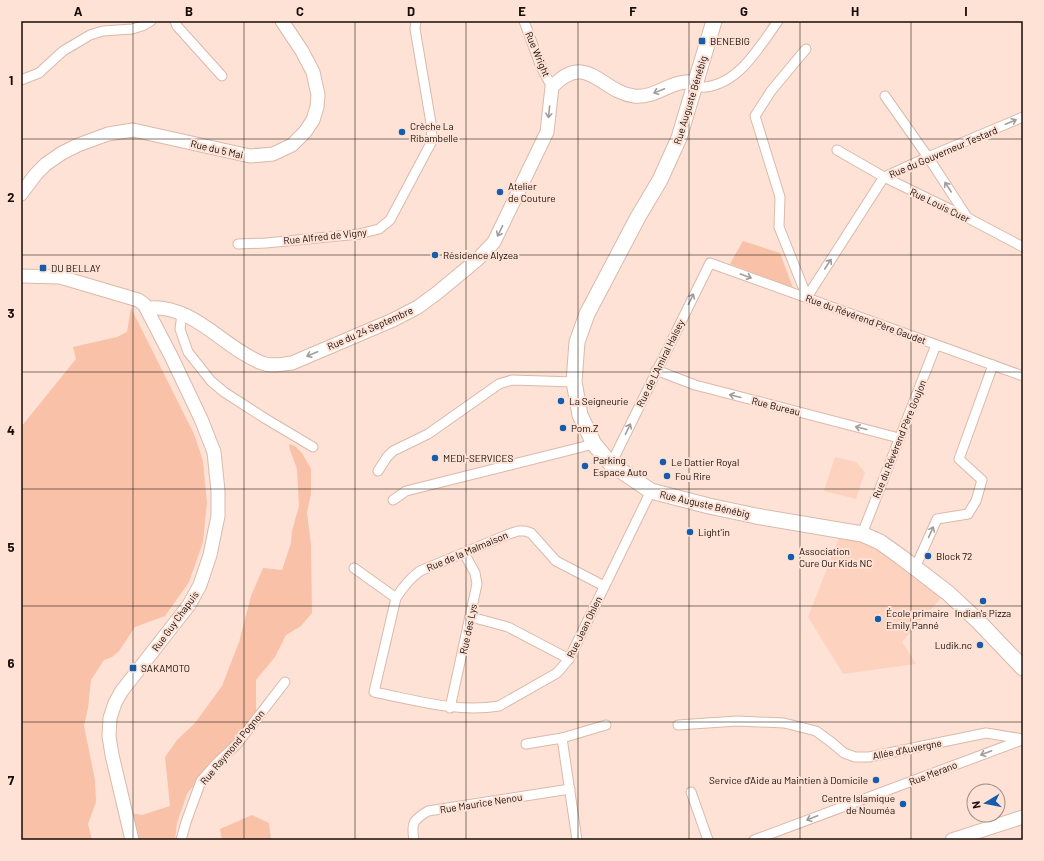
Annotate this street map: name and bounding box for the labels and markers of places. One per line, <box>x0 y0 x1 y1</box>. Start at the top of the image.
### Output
place label: BENEBIG <box>710 35 750 47</box>
marker: BENEBIG <box>697 36 707 46</box>
place label: Crèche La Ribambelle <box>410 120 458 144</box>
marker: Crèche La Ribambelle <box>397 127 407 137</box>
place label: Atelier de Couture <box>508 180 556 204</box>
marker: Atelier de Couture <box>495 187 505 197</box>
place label: Résidence Alyzea <box>443 249 518 261</box>
marker: Résidence Alyzea <box>430 250 440 260</box>
place label: DU BELLAY <box>51 262 101 274</box>
marker: DU BELLAY <box>38 263 48 273</box>
place label: La Seigneurie <box>569 395 628 407</box>
marker: La Seigneurie <box>556 396 566 406</box>
place label: Pom.Z <box>571 422 599 434</box>
marker: Pom.Z <box>558 423 568 433</box>
place label: MEDI-SERVICES <box>443 452 513 464</box>
marker: MEDI-SERVICES <box>430 453 440 463</box>
place label: Parking Espace Auto <box>593 454 647 478</box>
place label: Le Dattier Royal <box>671 456 739 468</box>
marker: Le Dattier Royal <box>658 457 668 467</box>
marker: Parking Espace Auto <box>580 461 590 471</box>
place label: Fou Rire <box>675 470 711 482</box>
marker: Fou Rire <box>662 471 672 481</box>
place label: Light'in <box>698 526 730 538</box>
marker: Light'in <box>685 527 695 537</box>
place label: Association Cure Our Kids NC <box>799 545 872 569</box>
place label: Block 72 <box>936 550 972 562</box>
marker: Block 72 <box>923 551 933 561</box>
marker: Association Cure Our Kids NC <box>786 552 796 562</box>
marker: Indian's Pizza <box>978 596 988 606</box>
place label: École primaire Emily Panné <box>886 607 949 631</box>
place label: Indian's Pizza <box>955 607 1011 619</box>
marker: École primaire Emily Panné <box>873 614 883 624</box>
place label: Ludik.nc <box>935 639 972 651</box>
marker: Ludik.nc <box>975 640 985 650</box>
place label: SAKAMOTO <box>141 662 190 674</box>
marker: SAKAMOTO <box>128 663 138 673</box>
place label: Service d'Aide au Maintien à Domicile <box>709 774 868 786</box>
marker: Service d'Aide au Maintien à Domicile <box>871 775 881 785</box>
place label: Centre Islamique de Nouméa <box>822 792 895 816</box>
marker: Centre Islamique de Nouméa <box>898 799 908 809</box>

